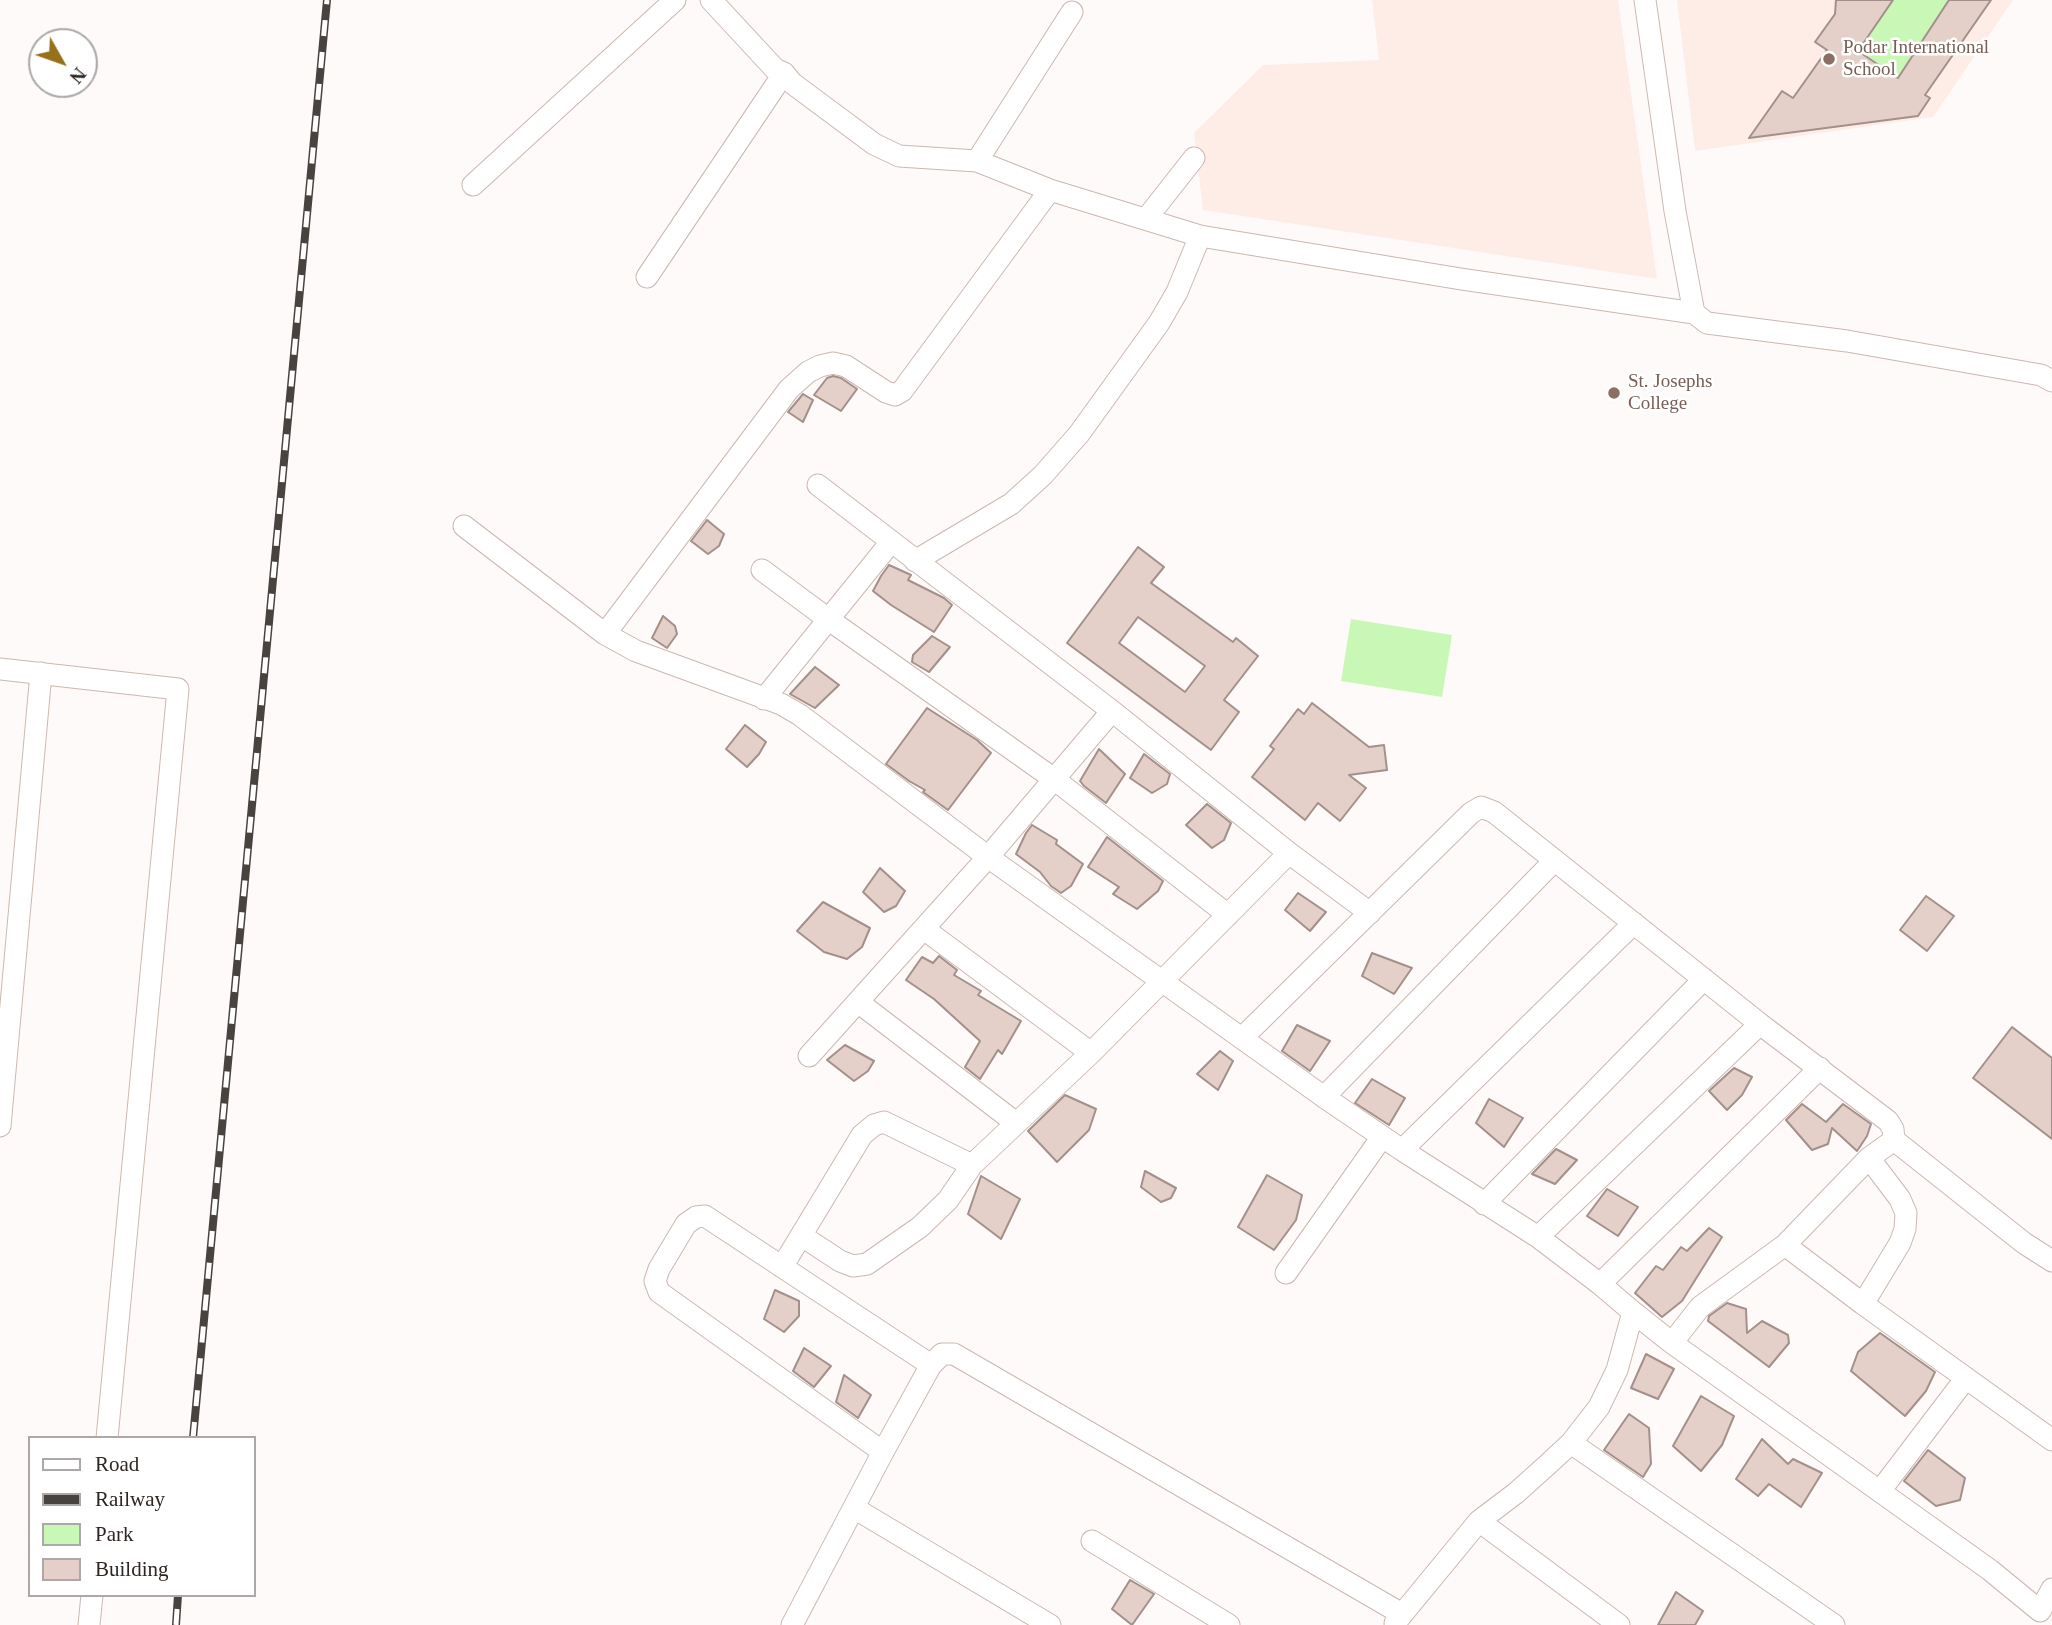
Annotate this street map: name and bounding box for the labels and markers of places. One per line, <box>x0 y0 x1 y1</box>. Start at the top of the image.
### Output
place label: Podar International School <box>1843 37 1989 81</box>
marker: Podar International School <box>1821 51 1837 67</box>
place label: St. Josephs College <box>1628 371 1712 415</box>
marker: St. Josephs College <box>1606 385 1622 401</box>

